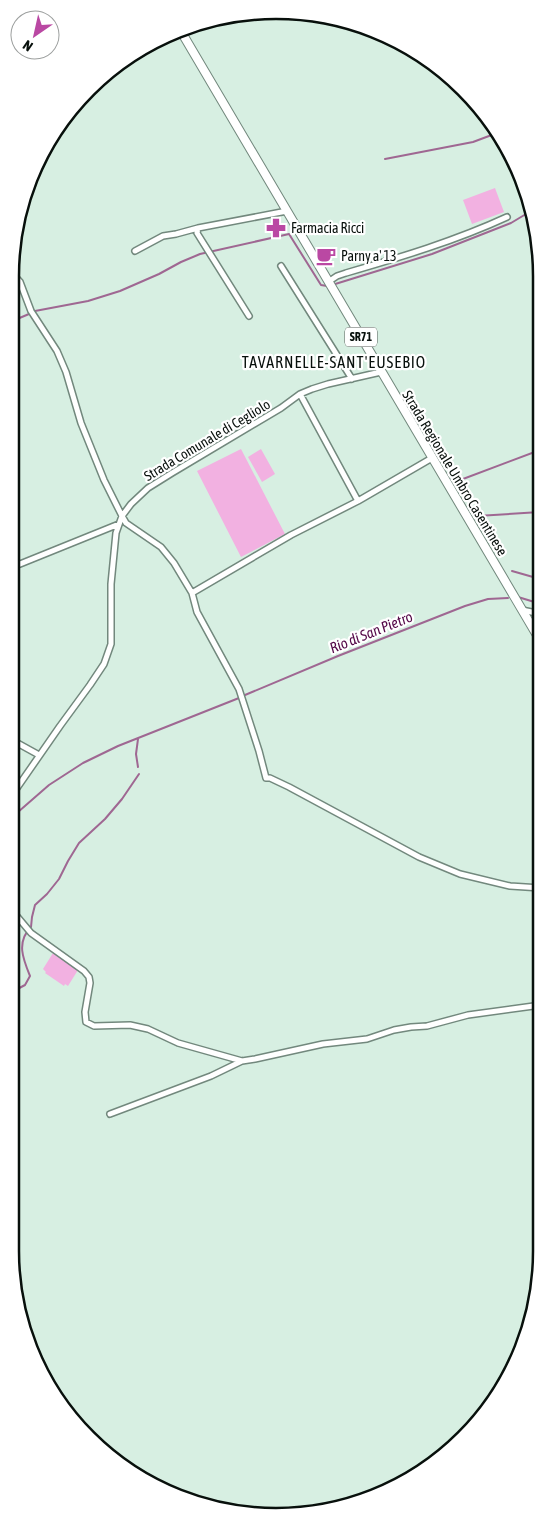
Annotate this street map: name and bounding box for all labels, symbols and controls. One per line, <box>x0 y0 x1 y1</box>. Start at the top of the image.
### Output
north arrow <box>10 10 60 60</box>
text: N <box>20 37 36 55</box>
pharmacy icon: Farmacia Ricci <box>265 217 287 239</box>
place label: Farmacia Ricci <box>291 220 364 236</box>
cafe icon: Parny a' 13 <box>315 245 337 267</box>
place label: Parny a' 13 <box>341 248 397 264</box>
road number: SR71 <box>345 328 377 347</box>
district label: TAVARNELLE-SANT'EUSEBIO <box>242 353 426 371</box>
street label: Strada Regionale Umbro Casentinese <box>399 388 511 558</box>
street label: Strada Comunale di Cegliolo <box>141 396 273 484</box>
water label: Rio di San Pietro <box>327 608 415 656</box>

